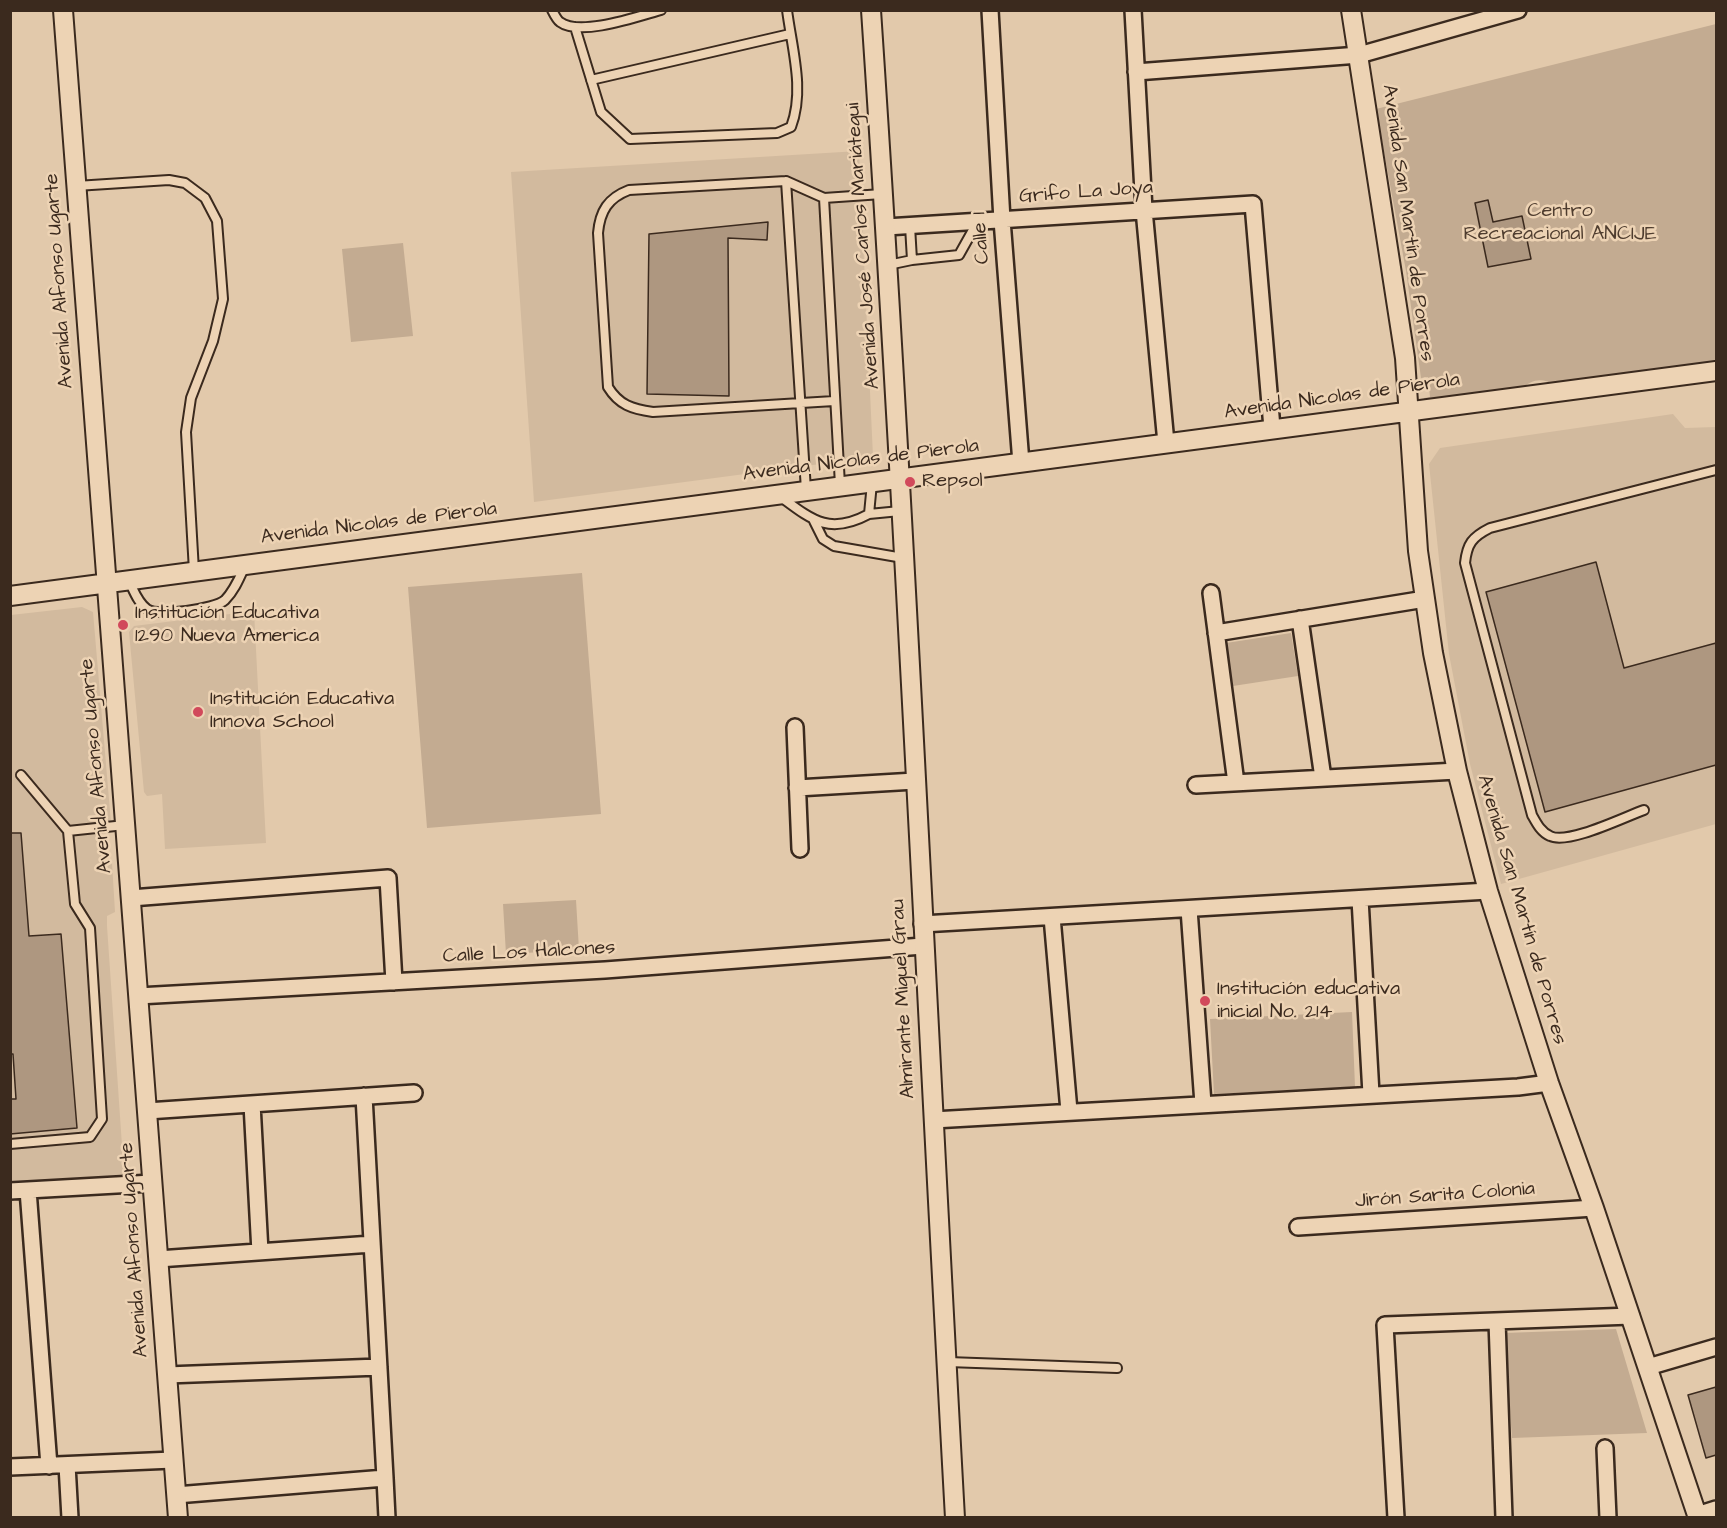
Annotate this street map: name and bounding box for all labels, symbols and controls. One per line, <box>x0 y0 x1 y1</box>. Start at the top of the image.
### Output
street label: Avenida San Martín de Porres <box>1376 83 1438 363</box>
street label: Avenida José Carlos Mariátegui <box>842 102 886 390</box>
street label: Avenida Alfonso Ugarte <box>41 173 79 389</box>
street label: Grifo La Joya <box>1018 176 1154 210</box>
park label: Centro Recreacional ANCIJE <box>1464 200 1656 247</box>
street label: Calle 1 <box>968 211 996 265</box>
street label: Avenida Nicolas de Pierola <box>1223 369 1461 425</box>
street label: Avenida Nicolas de Pierola <box>742 435 980 487</box>
place label: Repsol <box>922 470 983 494</box>
marker: Repsol <box>903 475 917 489</box>
street label: Avenida Nicolas de Pierola <box>260 498 498 550</box>
place label: Institución Educativa 1290 Nueva America <box>135 602 319 649</box>
marker: Institución Educativa 1290 Nueva America <box>116 618 130 632</box>
street label: Avenida Alfonso Ugarte <box>76 658 118 874</box>
place label: Institución Educativa Innova School <box>210 688 394 735</box>
marker: Institución Educativa Innova School <box>191 705 205 719</box>
street label: Avenida San Martín de Porres <box>1471 772 1571 1048</box>
street label: Almirante Miguel Grau <box>887 899 921 1099</box>
street label: Calle Los Halcones <box>442 936 616 970</box>
place label: Institución educativa inicial No. 214 <box>1217 978 1400 1025</box>
marker: Institución educativa inicial No. 214 <box>1198 994 1212 1008</box>
street label: Avenida Alfonso Ugarte <box>116 1142 154 1358</box>
street label: Jirón Sarita Colonia <box>1354 1178 1536 1214</box>

